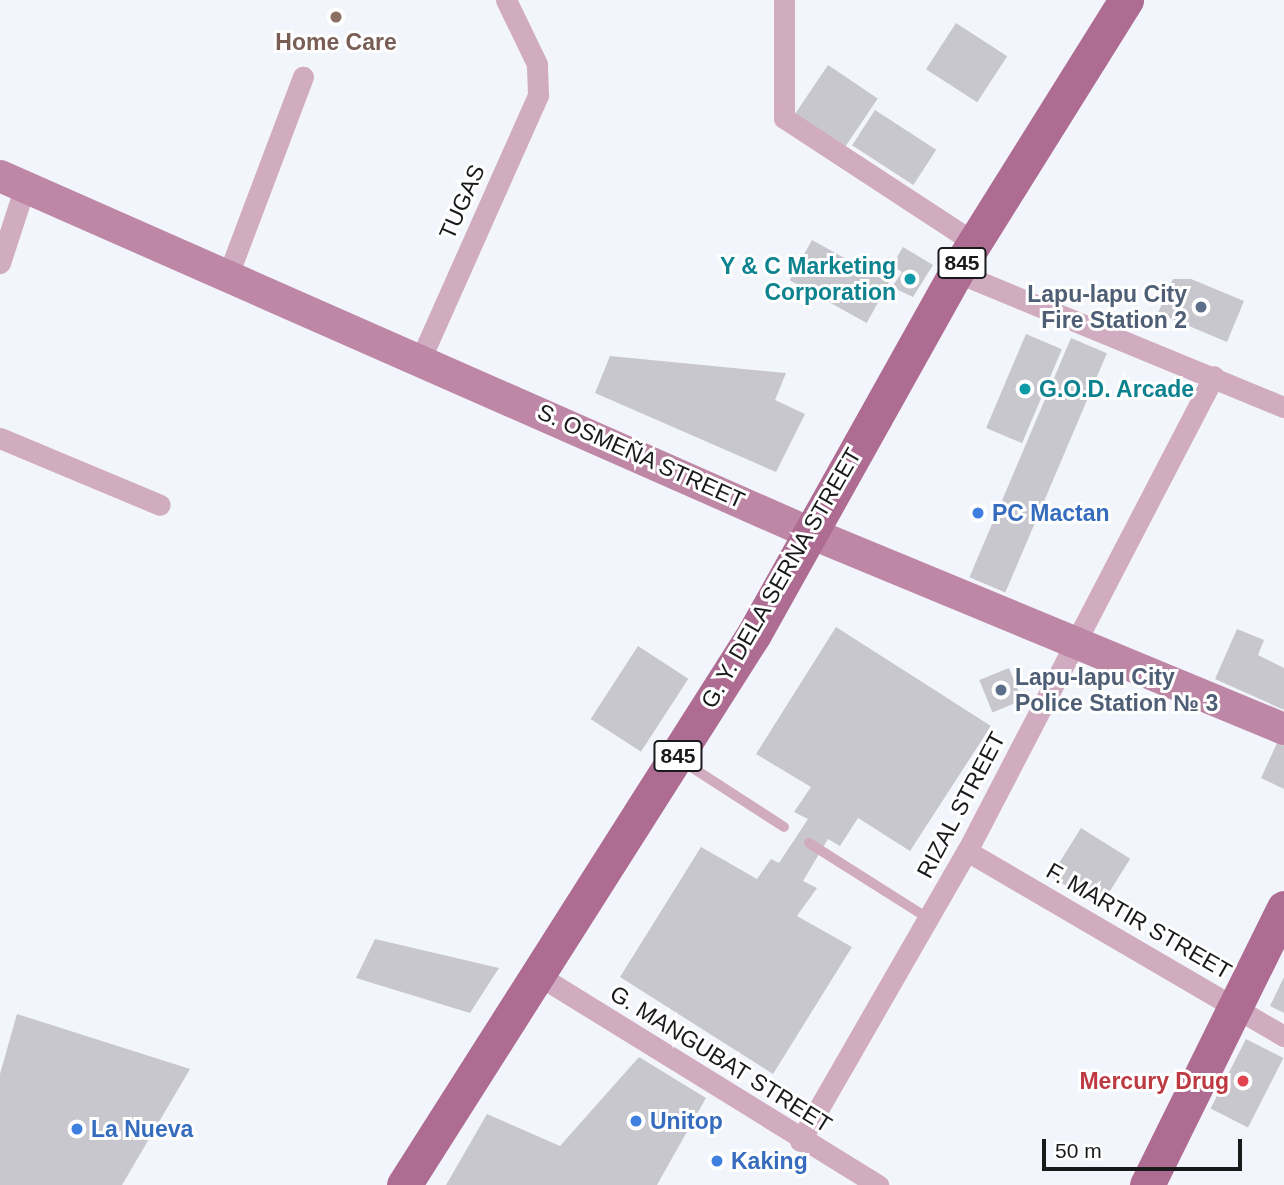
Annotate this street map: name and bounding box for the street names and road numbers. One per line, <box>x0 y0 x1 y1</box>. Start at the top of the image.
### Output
street label: TUGAS <box>433 160 491 244</box>
road number: 845 <box>936 246 988 280</box>
street label: S. OSMEÑA STREET <box>533 398 749 514</box>
street label: G. Y. DELA SERNA STREET <box>694 442 868 714</box>
street label: RIZAL STREET <box>911 727 1011 883</box>
road number: 845 <box>652 738 704 774</box>
street label: F. MARTIR STREET <box>1042 857 1236 985</box>
street label: G. MANGUBAT STREET <box>605 979 837 1139</box>

